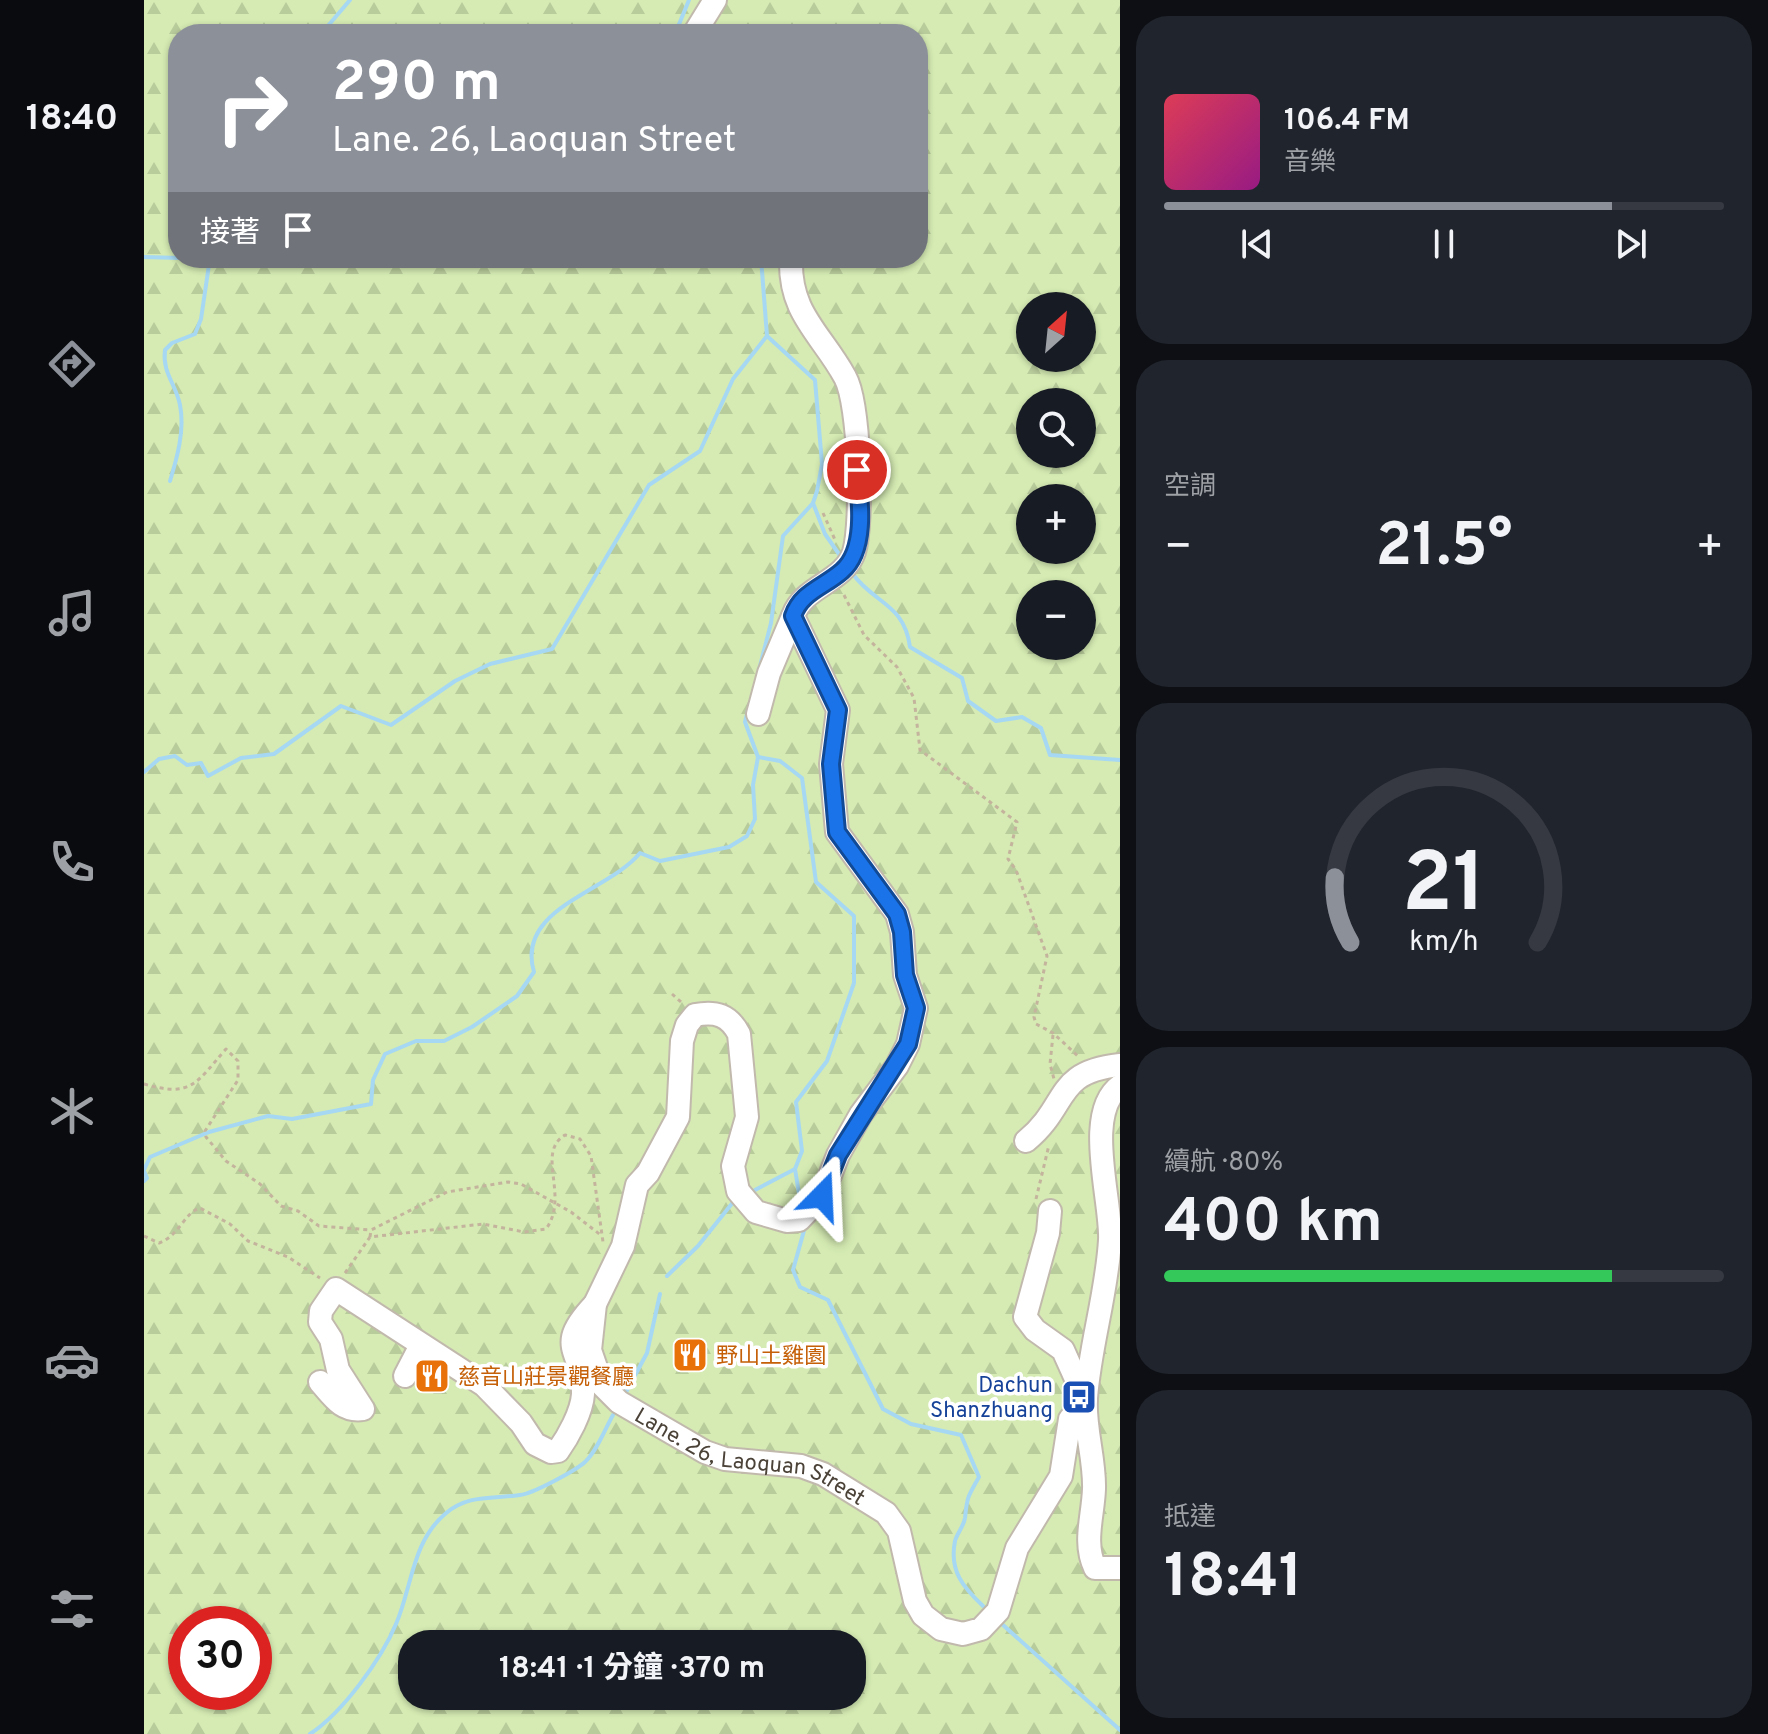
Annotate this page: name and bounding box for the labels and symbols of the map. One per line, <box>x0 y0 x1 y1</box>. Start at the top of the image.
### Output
north arrow <box>1016 292 1096 372</box>
pin <box>823 436 891 504</box>
position arrow <box>780 1154 864 1238</box>
restaurant icon: 野山土雞園 <box>671 1336 709 1374</box>
place label: 野山土雞園 <box>716 1344 826 1371</box>
restaurant icon: 慈音山莊景觀餐廳 <box>413 1357 451 1395</box>
place label: 慈音山莊景觀餐廳 <box>458 1365 634 1392</box>
place label: Dachun Shanzhuang <box>930 1373 1053 1425</box>
bus stop icon: Dachun Shanzhuang <box>1060 1378 1098 1416</box>
street label: Lane. 26, Laoquan Street <box>629 1403 869 1513</box>
speed limit sign: 30 <box>168 1606 272 1710</box>

